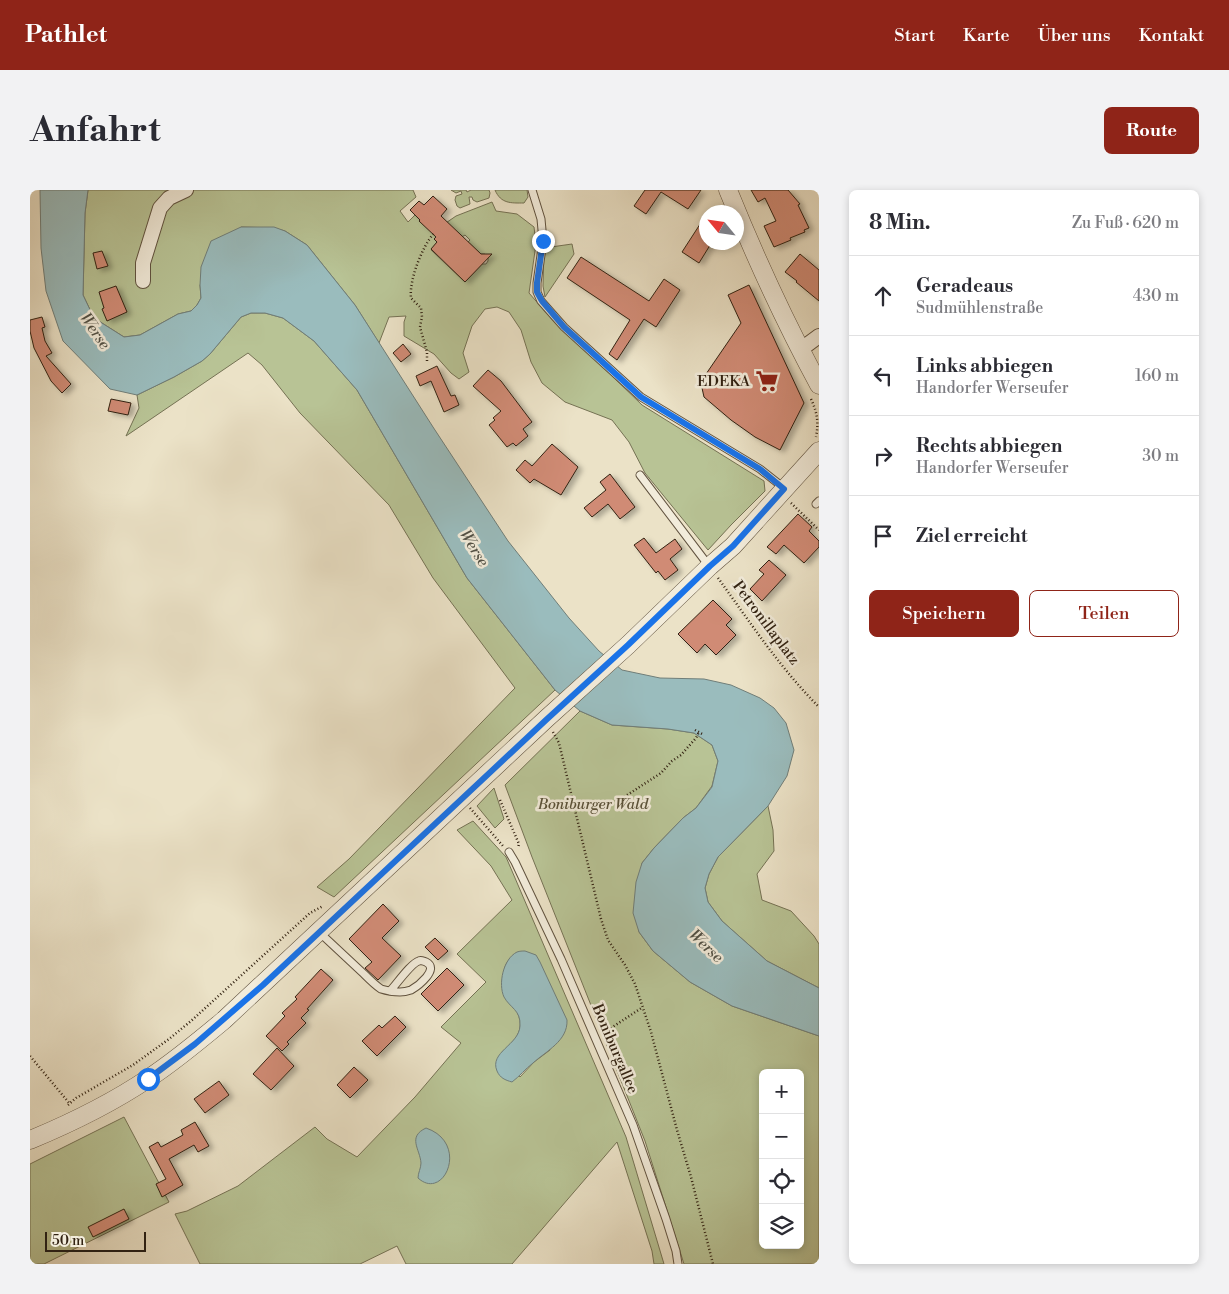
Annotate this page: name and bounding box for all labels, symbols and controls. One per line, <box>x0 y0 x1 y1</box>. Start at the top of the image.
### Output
text: Pathlet <box>25 20 107 50</box>
text: Start <box>894 24 935 47</box>
text: Karte <box>963 24 1010 47</box>
text: Über uns <box>1038 24 1111 47</box>
text: Kontakt <box>1139 24 1204 47</box>
button: Route <box>1104 107 1199 154</box>
text: Anfahrt <box>30 109 161 152</box>
north arrow <box>699 205 744 250</box>
text: 8 Min. <box>869 210 931 236</box>
text: Zu Fuß · 620 m <box>1072 213 1179 233</box>
route end <box>532 230 555 253</box>
text: Geradeaus <box>916 274 1013 298</box>
icon: ahead <box>869 282 897 310</box>
text: 430 m <box>1133 286 1179 306</box>
text: Sudmühlenstraße <box>916 298 1043 318</box>
water label: Werse <box>75 309 115 354</box>
text: Links abbiegen <box>916 354 1053 378</box>
icon: left <box>869 362 897 390</box>
text: 160 m <box>1135 366 1179 386</box>
supermarket icon: EDEKA <box>754 368 780 394</box>
place label: EDEKA <box>697 372 751 391</box>
text: Handorfer Werseufer <box>916 378 1069 398</box>
text: Rechts abbiegen <box>916 434 1062 458</box>
icon: right <box>869 442 897 470</box>
text: 30 m <box>1142 446 1179 466</box>
text: Handorfer Werseufer <box>916 458 1069 478</box>
icon: arrive <box>869 522 897 550</box>
text: Ziel erreicht <box>916 524 1027 548</box>
water label: Werse <box>455 526 493 571</box>
street label: Petronillaplatz <box>728 577 804 669</box>
button: Speichern <box>869 590 1019 637</box>
button: Teilen <box>1029 590 1179 637</box>
park label: Boniburger Wald <box>537 795 649 814</box>
water label: Werse <box>685 925 728 967</box>
street label: Boniburgallee <box>587 1000 642 1097</box>
route start <box>137 1068 160 1091</box>
map controls <box>759 1069 804 1249</box>
button: + <box>759 1069 804 1114</box>
button: − <box>759 1114 804 1159</box>
button: locate <box>759 1159 804 1204</box>
button: layers <box>759 1204 804 1249</box>
scale bar <box>45 1229 146 1252</box>
text: 50 m <box>52 1232 84 1250</box>

